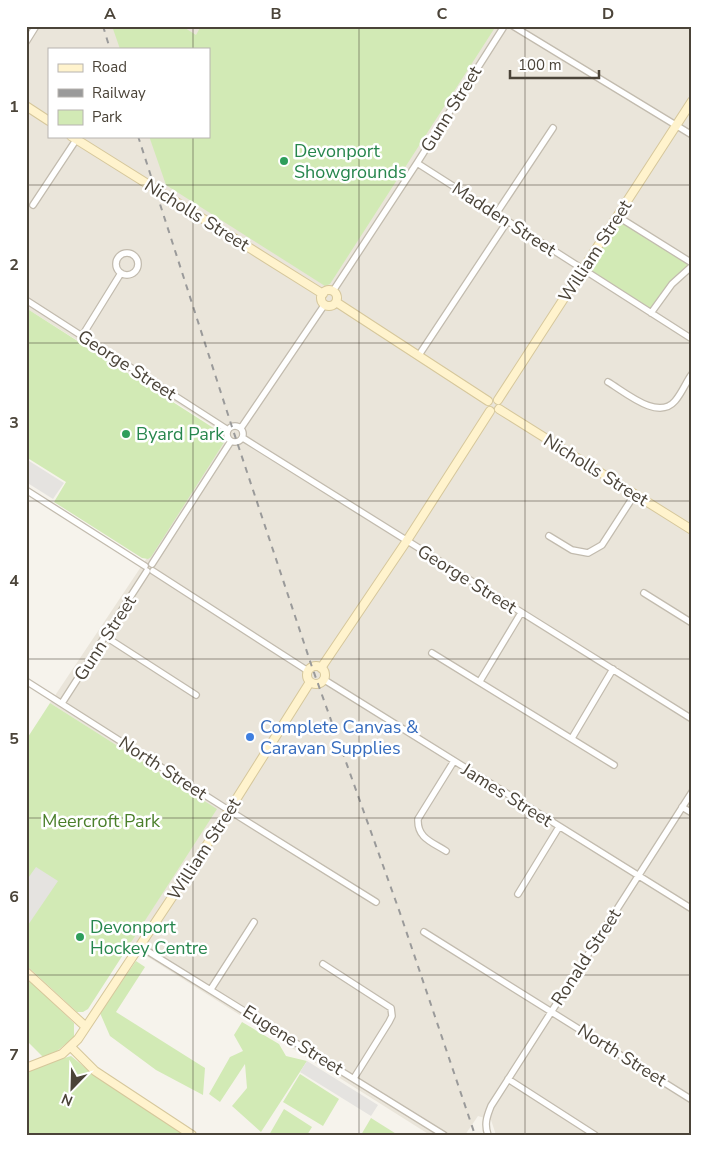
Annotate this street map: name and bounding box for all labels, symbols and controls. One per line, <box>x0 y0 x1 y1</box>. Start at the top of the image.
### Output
text: A <box>104 3 116 25</box>
text: B <box>270 3 282 25</box>
text: C <box>437 3 448 25</box>
text: D <box>602 3 614 25</box>
legend <box>48 48 210 138</box>
scale bar <box>510 48 599 80</box>
text: 100 m <box>518 55 562 75</box>
text: Road <box>92 57 127 77</box>
street label: Gunn Street <box>415 61 487 157</box>
text: Railway <box>92 83 146 103</box>
text: 1 <box>9 96 19 118</box>
text: Park <box>92 107 122 127</box>
place label: Devonport Showgrounds <box>294 139 407 184</box>
marker: Devonport Showgrounds <box>278 155 290 167</box>
street label: Nicholls Street <box>140 173 254 257</box>
street label: Madden Street <box>447 176 561 262</box>
street label: William Street <box>553 195 637 307</box>
text: 2 <box>9 254 19 276</box>
street label: George Street <box>73 324 181 406</box>
text: 3 <box>9 412 19 434</box>
place label: Byard Park <box>136 422 225 446</box>
marker: Byard Park <box>120 428 132 440</box>
street label: Nicholls Street <box>539 428 653 512</box>
street label: George Street <box>413 539 522 619</box>
text: 4 <box>9 570 19 592</box>
street label: Gunn Street <box>68 590 142 685</box>
place label: Complete Canvas & Caravan Supplies <box>260 715 419 760</box>
text: 5 <box>9 728 19 750</box>
street label: North Street <box>114 731 212 806</box>
marker: Complete Canvas & Caravan Supplies <box>244 731 256 743</box>
street label: James Street <box>456 757 558 833</box>
street label: William Street <box>162 793 246 905</box>
park label: Meercroft Park <box>42 809 161 833</box>
text: 6 <box>9 886 19 908</box>
street label: Ronald Street <box>546 903 627 1010</box>
place label: Devonport Hockey Centre <box>90 915 208 960</box>
marker: Devonport Hockey Centre <box>74 931 86 943</box>
street label: Eugene Street <box>238 1000 348 1081</box>
street label: North Street <box>573 1018 672 1092</box>
text: 7 <box>9 1044 19 1066</box>
north arrow <box>48 1064 98 1114</box>
text: N <box>59 1089 76 1110</box>

